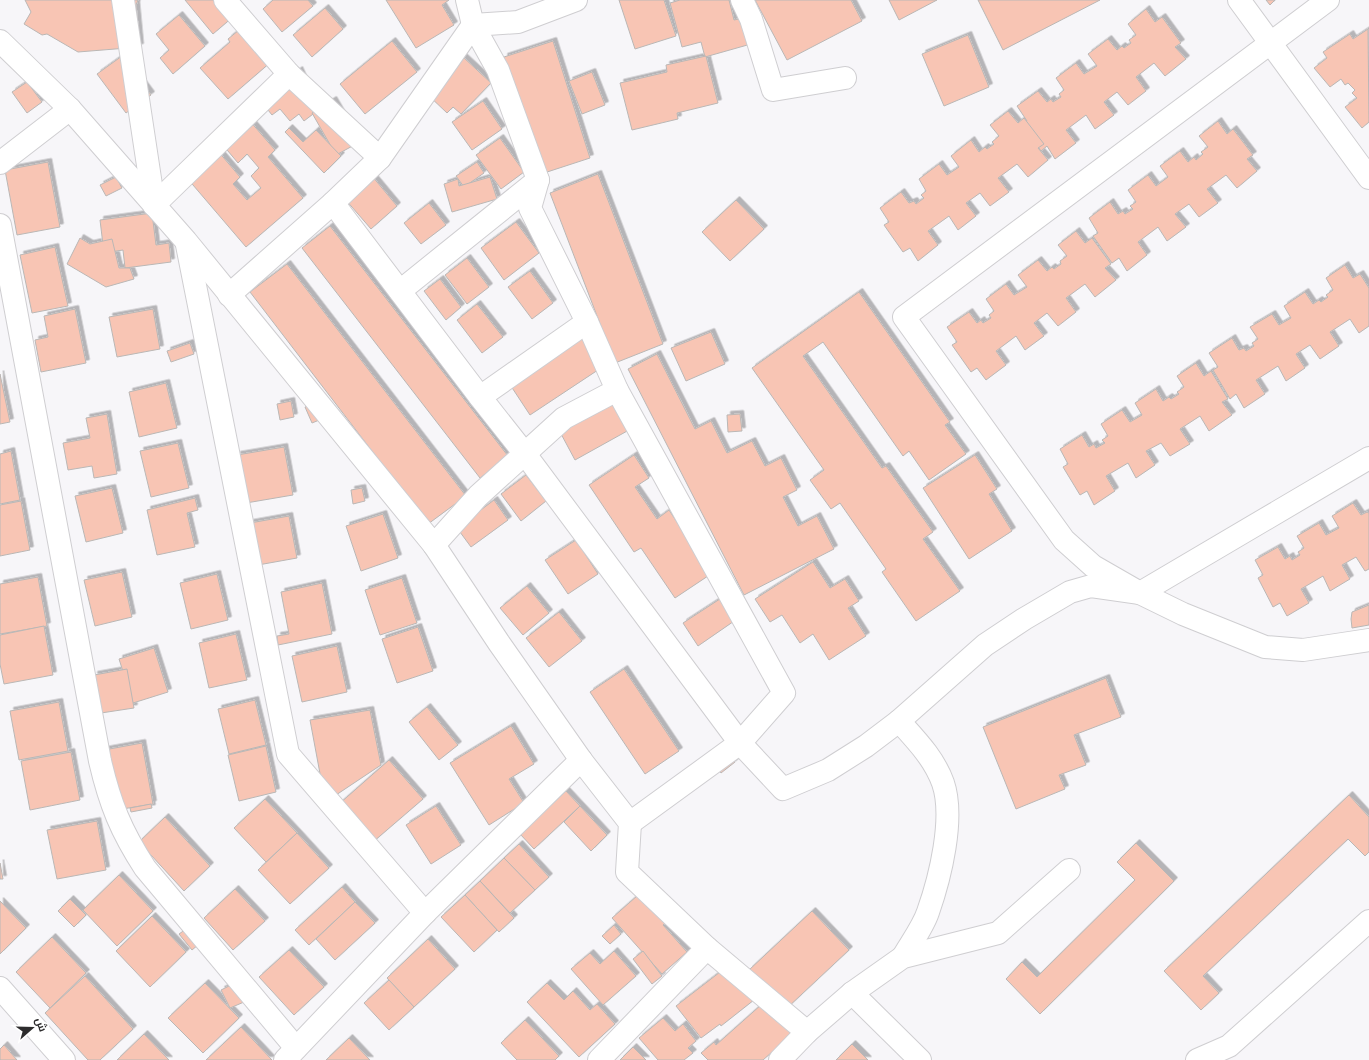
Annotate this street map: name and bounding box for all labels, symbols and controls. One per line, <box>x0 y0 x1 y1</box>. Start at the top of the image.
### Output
north arrow <box>12 1008 52 1048</box>
text: ش <box>31 1016 50 1034</box>

